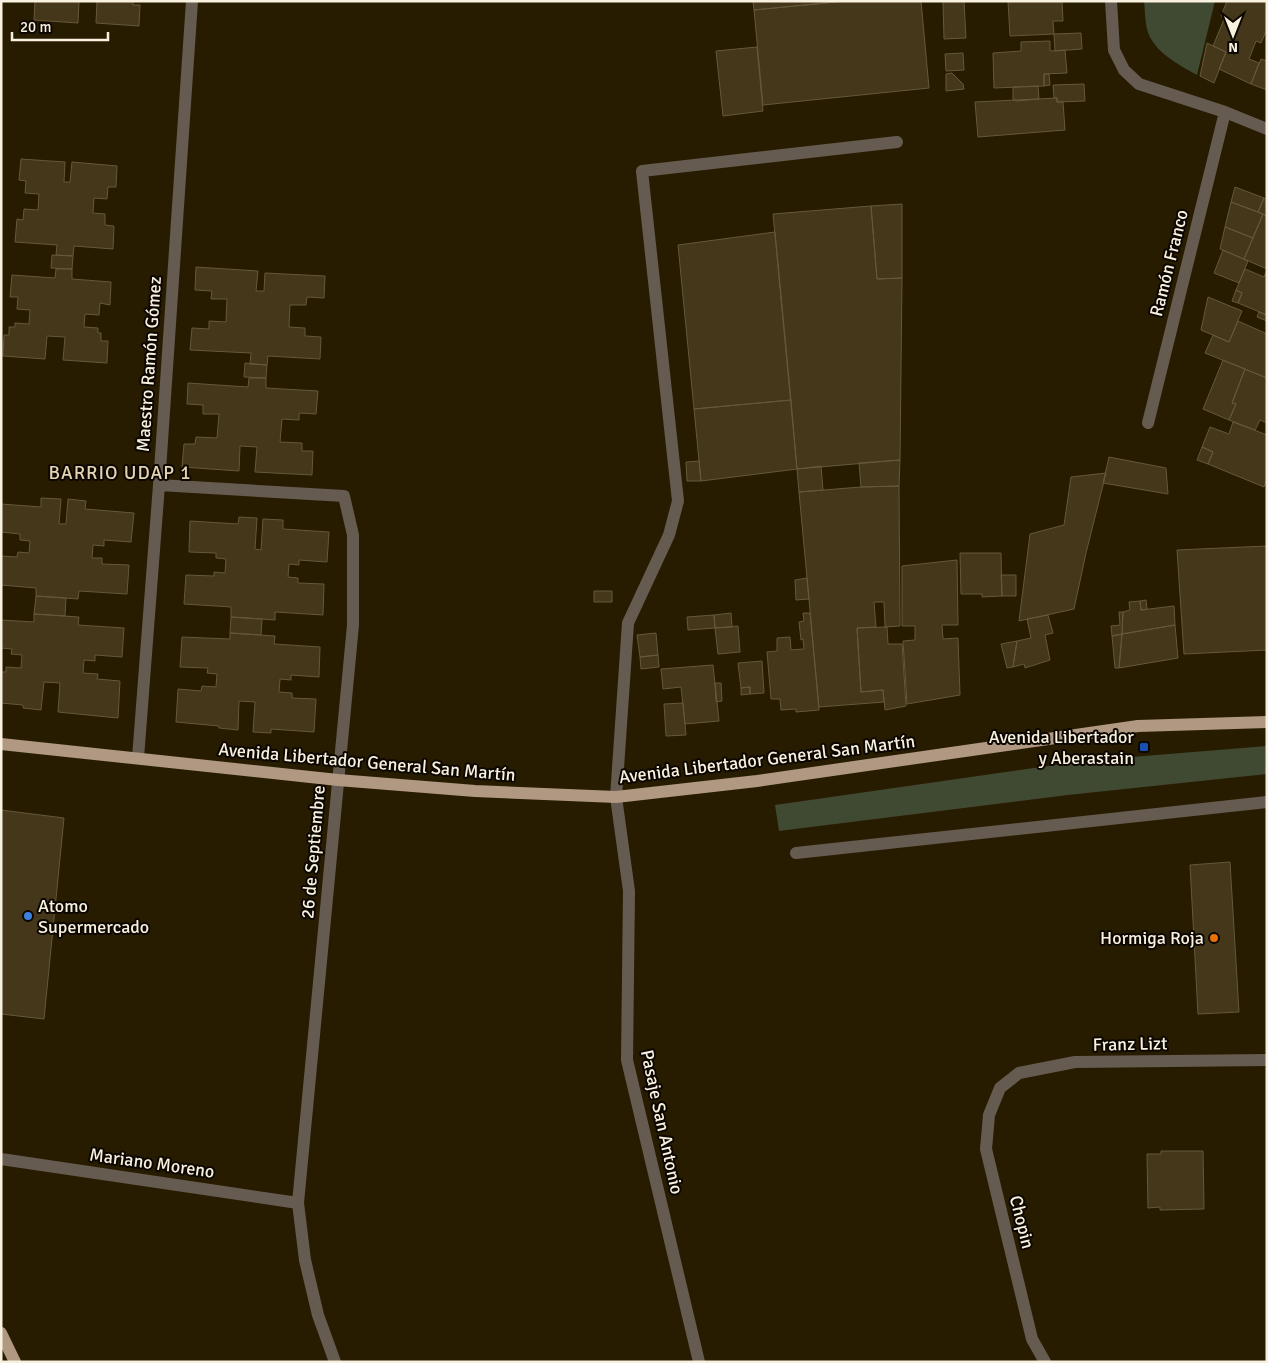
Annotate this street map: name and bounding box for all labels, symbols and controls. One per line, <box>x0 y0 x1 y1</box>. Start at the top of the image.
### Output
scale bar <box>12 10 109 42</box>
north arrow <box>1208 10 1258 60</box>
text: 20 m <box>20 18 51 36</box>
text: N <box>1228 39 1238 56</box>
street label: Ramón Franco <box>1145 207 1193 319</box>
street label: Maestro Ramón Gómez <box>132 275 166 453</box>
district label: BARRIO UDAP 1 <box>49 461 191 485</box>
place label: Avenida Libertador y Aberastain <box>989 726 1134 769</box>
street label: Avenida Libertador General San Martín <box>618 730 916 788</box>
street label: Avenida Libertador General San Martín <box>217 738 517 786</box>
marker: Avenida Libertador y Aberastain <box>1138 741 1150 753</box>
street label: 26 de Septiembre <box>296 784 330 920</box>
place label: Atomo Supermercado <box>38 895 149 938</box>
marker: Atomo Supermercado <box>22 910 34 922</box>
place label: Hormiga Roja <box>1100 927 1204 949</box>
marker: Hormiga Roja <box>1208 932 1220 944</box>
street label: Franz Lizt <box>1092 1032 1168 1056</box>
street label: Pasaje San Antonio <box>636 1048 688 1196</box>
street label: Mariano Moreno <box>88 1143 216 1183</box>
street label: Chopin <box>1005 1193 1039 1251</box>

